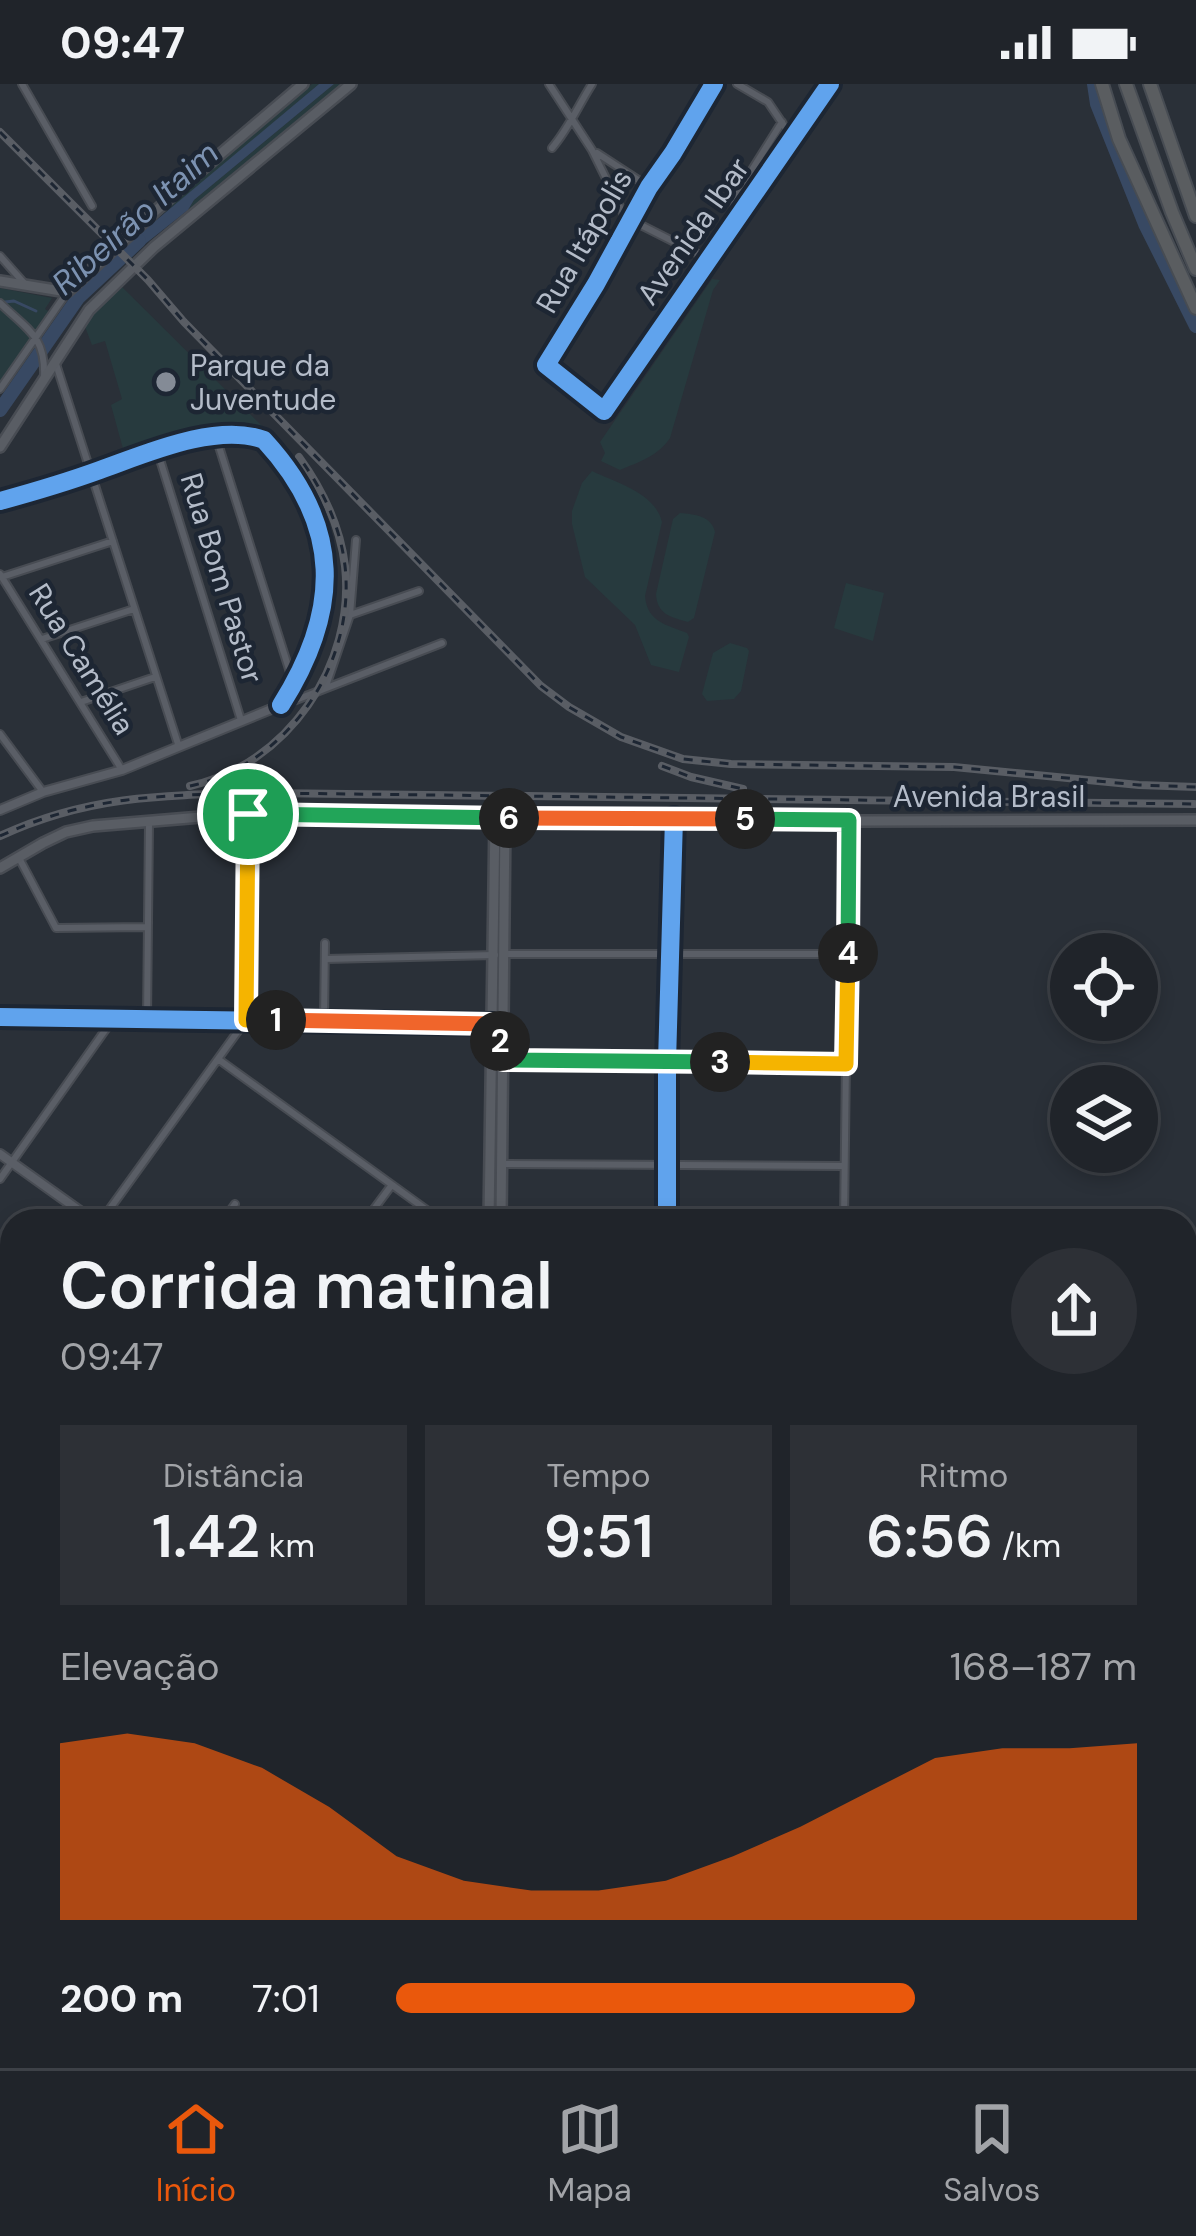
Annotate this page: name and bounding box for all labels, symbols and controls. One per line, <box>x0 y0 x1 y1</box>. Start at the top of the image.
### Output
text: 09:47 <box>60 13 185 72</box>
water label: Ribeirão Itaim <box>43 132 227 304</box>
street label: Avenida Ibar <box>628 150 758 312</box>
street label: Rua Itápolis <box>527 162 641 320</box>
place label: Parque da Juventude <box>190 346 336 419</box>
marker: Parque da Juventude <box>153 369 179 395</box>
street label: Rua Bom Pastor <box>172 468 272 688</box>
street label: Rua Camélia <box>20 576 144 742</box>
pin <box>197 763 299 865</box>
street label: Avenida Brasil <box>893 777 1085 816</box>
icon: arrive <box>215 781 281 847</box>
pin: 6 <box>479 788 539 848</box>
pin: 5 <box>715 789 775 849</box>
text: 6 <box>499 796 519 839</box>
text: 5 <box>735 797 755 840</box>
pin: 4 <box>818 923 878 983</box>
text: 4 <box>837 931 859 974</box>
map controls <box>1050 933 1158 1173</box>
button: locate <box>1050 933 1158 1041</box>
pin: 1 <box>246 990 306 1050</box>
text: 1 <box>270 998 282 1041</box>
pin: 2 <box>470 1011 530 1071</box>
text: 2 <box>490 1019 510 1062</box>
pin: 3 <box>690 1032 750 1092</box>
text: 3 <box>710 1040 730 1083</box>
button: layers <box>1050 1065 1158 1173</box>
text: Corrida matinal <box>60 1243 553 1328</box>
button: share <box>1011 1248 1137 1374</box>
text: 09:47 <box>60 1331 164 1382</box>
text: Distância <box>163 1454 304 1497</box>
text: Tempo <box>547 1454 650 1497</box>
text: Ritmo <box>919 1454 1008 1497</box>
text: 1.42 <box>152 1497 260 1576</box>
text: 9:51 <box>543 1497 654 1576</box>
text: 6:56 <box>866 1497 993 1576</box>
text: km <box>260 1524 315 1567</box>
text: /km <box>993 1524 1061 1567</box>
text: Elevação <box>60 1641 220 1692</box>
text: 168–187 m <box>950 1641 1137 1692</box>
text: 200 m <box>60 1973 183 2024</box>
text: 7:01 <box>252 1973 320 2024</box>
tab: Início <box>156 2096 236 2211</box>
tab: Mapa <box>547 2096 632 2211</box>
tab: Salvos <box>943 2096 1040 2211</box>

